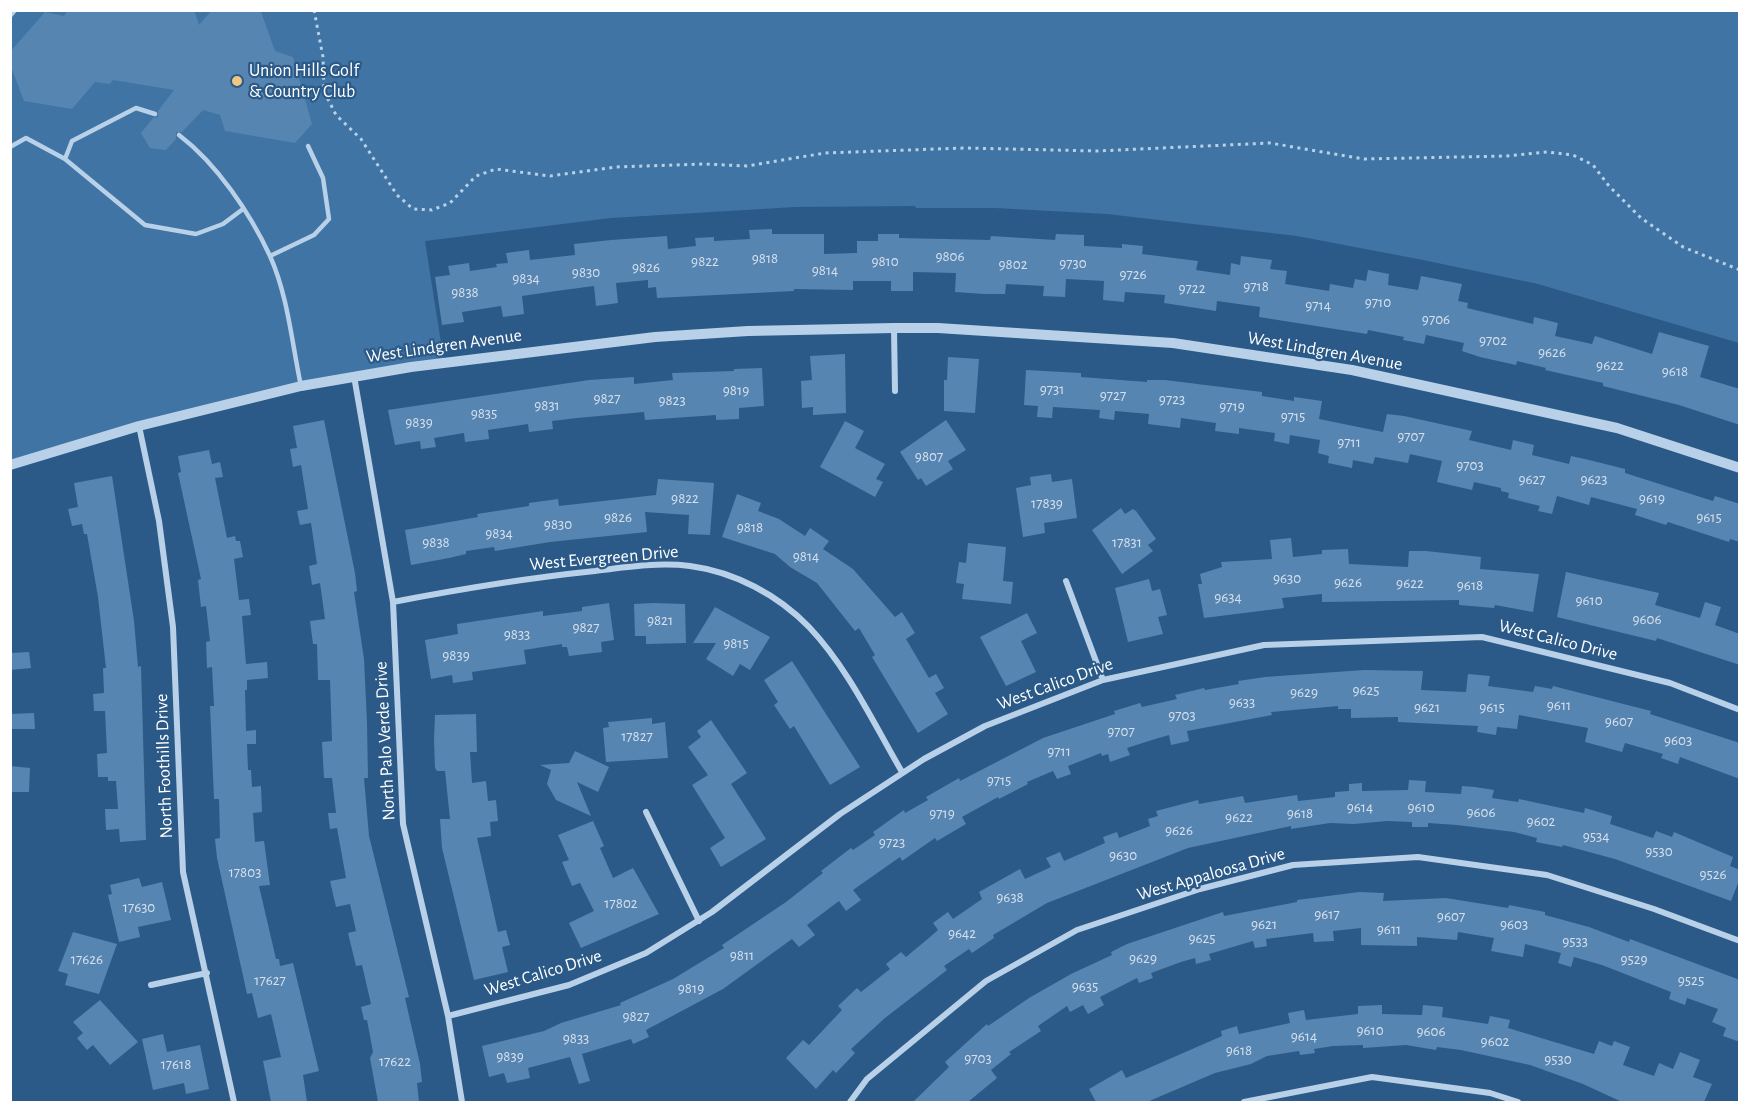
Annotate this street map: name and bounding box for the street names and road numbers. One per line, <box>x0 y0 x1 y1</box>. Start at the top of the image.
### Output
street label: West Lindgren Avenue <box>365 324 523 368</box>
street label: West Lindgren Avenue <box>1246 327 1404 375</box>
street label: West Evergreen Drive <box>529 541 679 575</box>
street label: West Calico Drive <box>1496 615 1620 665</box>
street label: West Calico Drive <box>994 653 1116 715</box>
street label: North Palo Verde Drive <box>370 661 400 821</box>
street label: North Foothills Drive <box>151 693 177 839</box>
street label: West Appaloosa Drive <box>1134 843 1288 905</box>
street label: West Calico Drive <box>482 945 604 1001</box>

